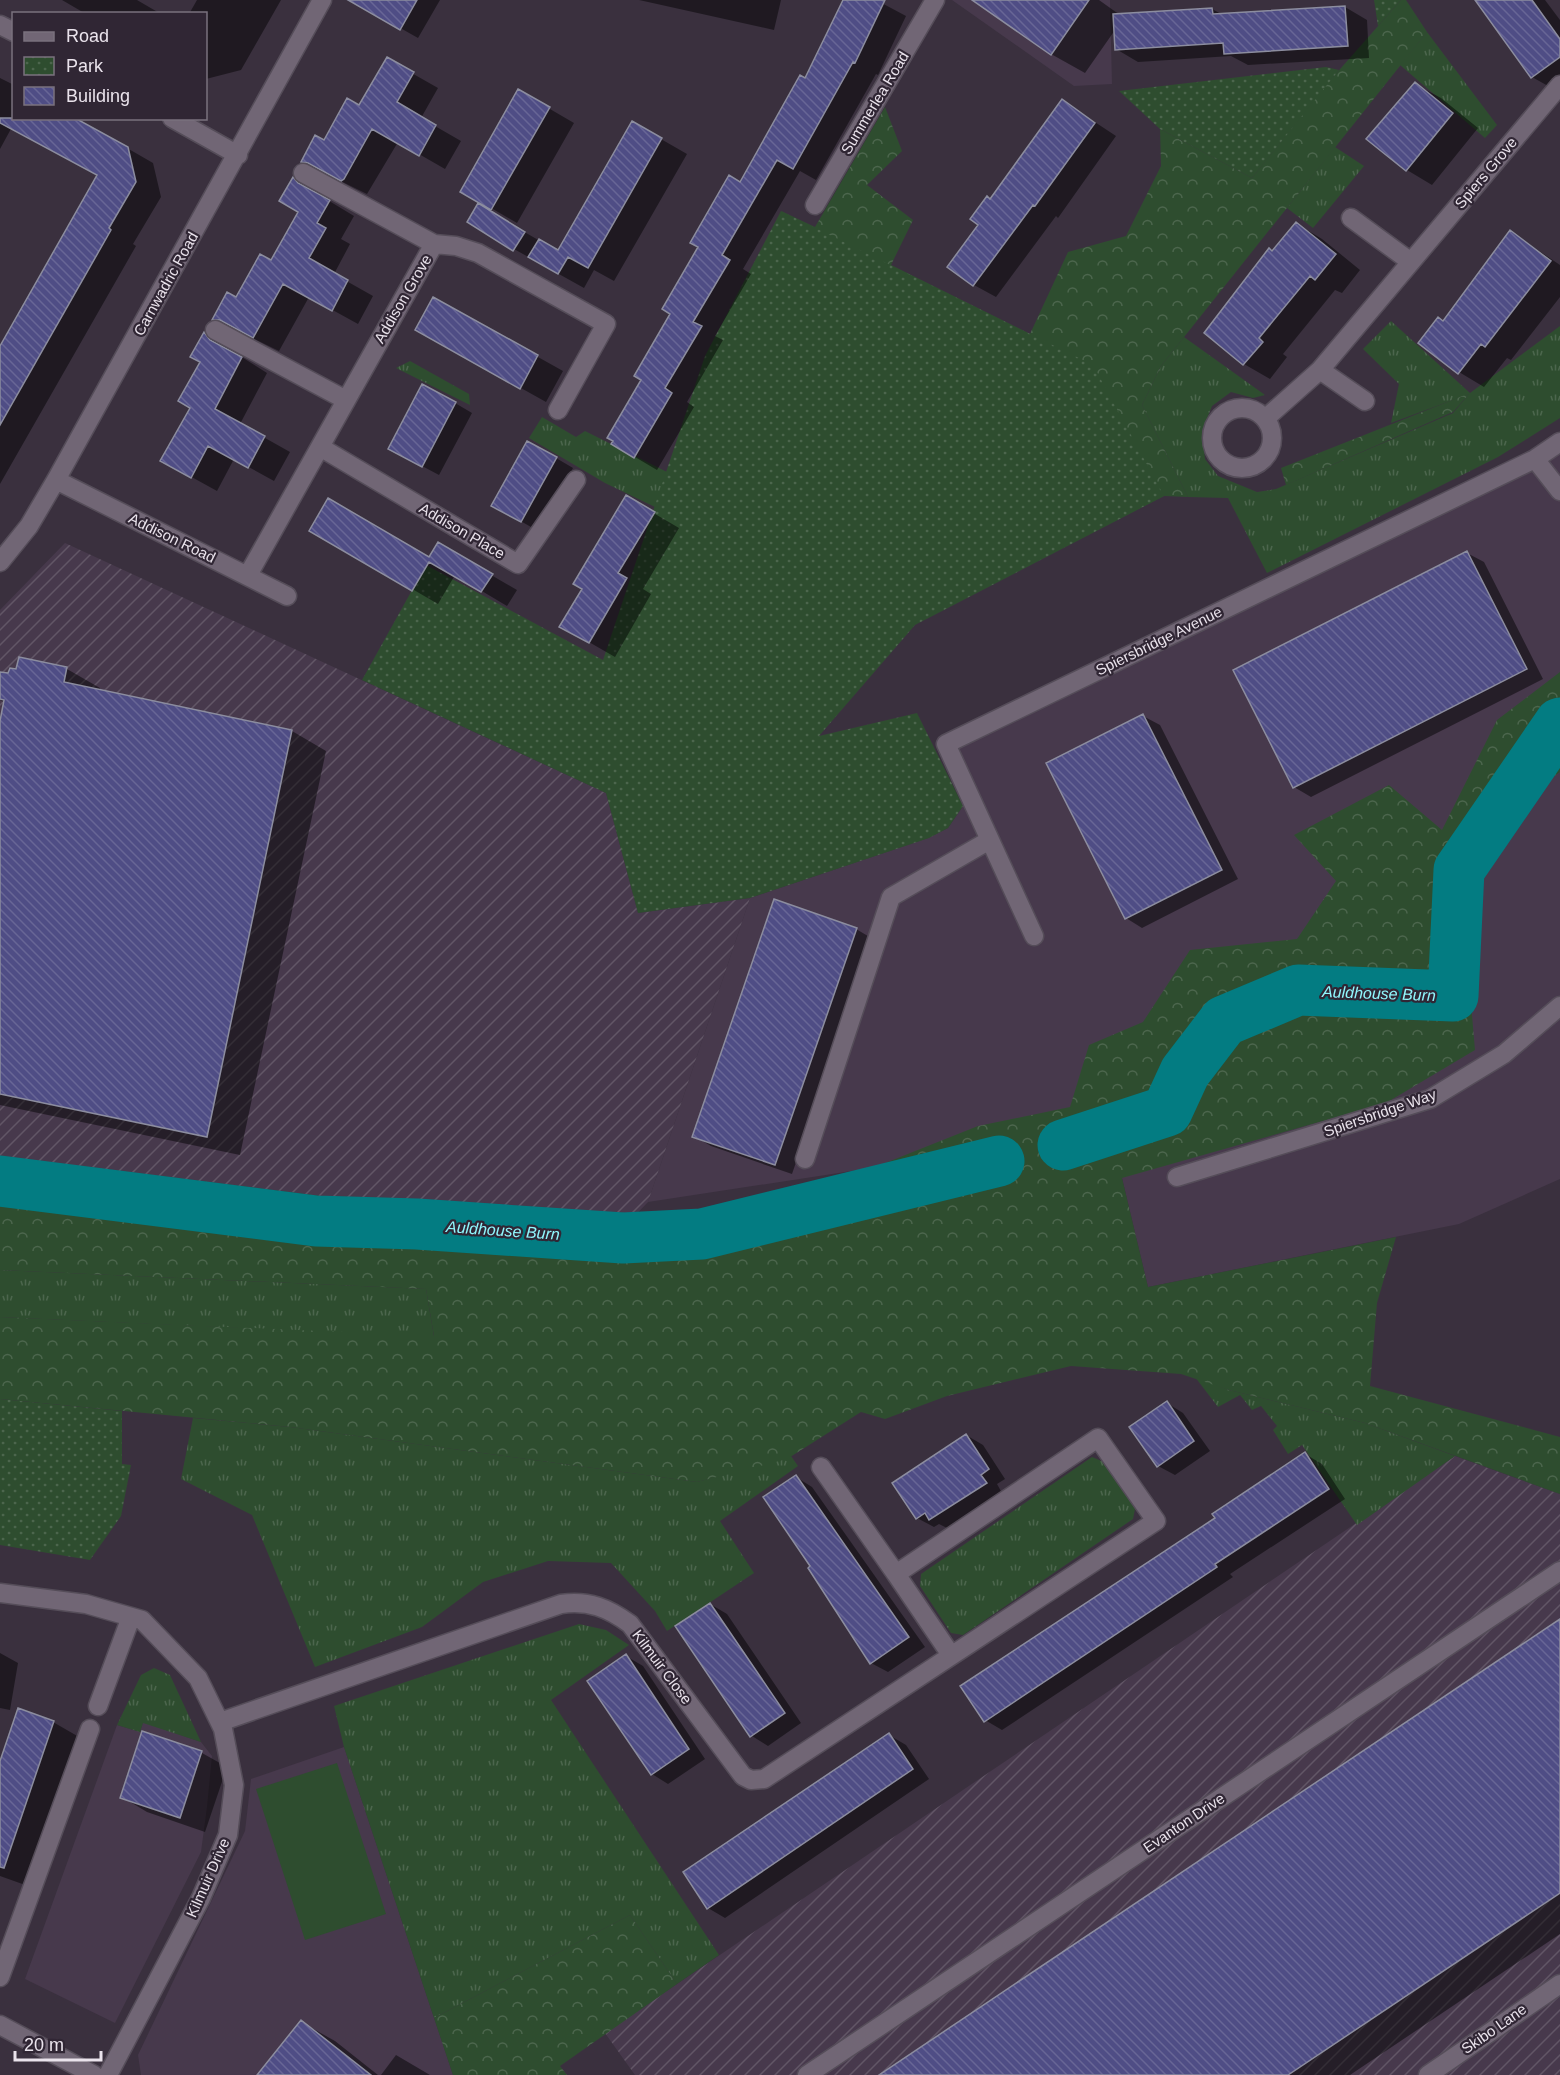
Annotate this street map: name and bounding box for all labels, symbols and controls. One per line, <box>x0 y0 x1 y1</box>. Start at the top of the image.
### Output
legend <box>12 12 207 120</box>
text: Road <box>66 26 109 46</box>
street label: Summerlea Road <box>837 48 912 157</box>
text: Park <box>66 56 104 76</box>
text: Building <box>66 86 130 106</box>
street label: Spiers Grove <box>1451 134 1520 212</box>
street label: Carnwadric Road <box>130 229 201 339</box>
street label: Addison Grove <box>370 252 435 346</box>
street label: Addison Place <box>416 499 508 562</box>
street label: Addison Road <box>126 509 218 566</box>
street label: Spiersbridge Avenue <box>1093 603 1225 678</box>
water label: Auldhouse Burn <box>1321 983 1436 1004</box>
street label: Spiersbridge Way <box>1321 1085 1439 1140</box>
water label: Auldhouse Burn <box>445 1218 560 1243</box>
street label: Kilmuir Close <box>629 1626 696 1707</box>
street label: Evanton Drive <box>1140 1789 1228 1856</box>
street label: Kilmuir Drive <box>182 1836 233 1920</box>
street label: Skibo Lane <box>1458 2000 1529 2057</box>
scale bar <box>15 2024 100 2062</box>
text: 20 m <box>24 2035 64 2055</box>

